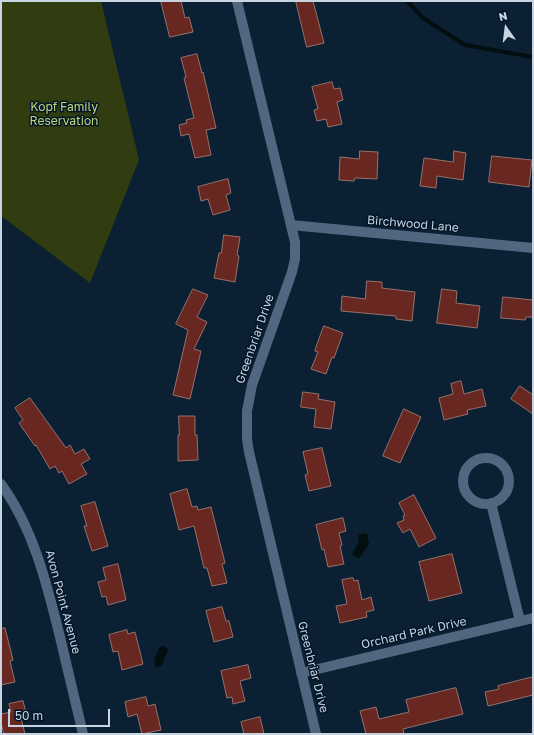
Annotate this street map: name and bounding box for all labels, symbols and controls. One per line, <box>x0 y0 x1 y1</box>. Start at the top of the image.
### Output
north arrow <box>486 8 526 48</box>
text: N <box>497 9 509 23</box>
park label: Kopf Family Reservation <box>30 100 98 128</box>
street label: Birchwood Lane <box>367 213 459 235</box>
street label: Greenbriar Drive <box>233 292 277 386</box>
street label: Avon Point Avenue <box>42 548 84 656</box>
street label: Orchard Park Drive <box>360 614 468 652</box>
street label: Greenbriar Drive <box>295 620 331 714</box>
scale bar <box>10 701 112 727</box>
text: 50 m <box>15 708 43 723</box>

